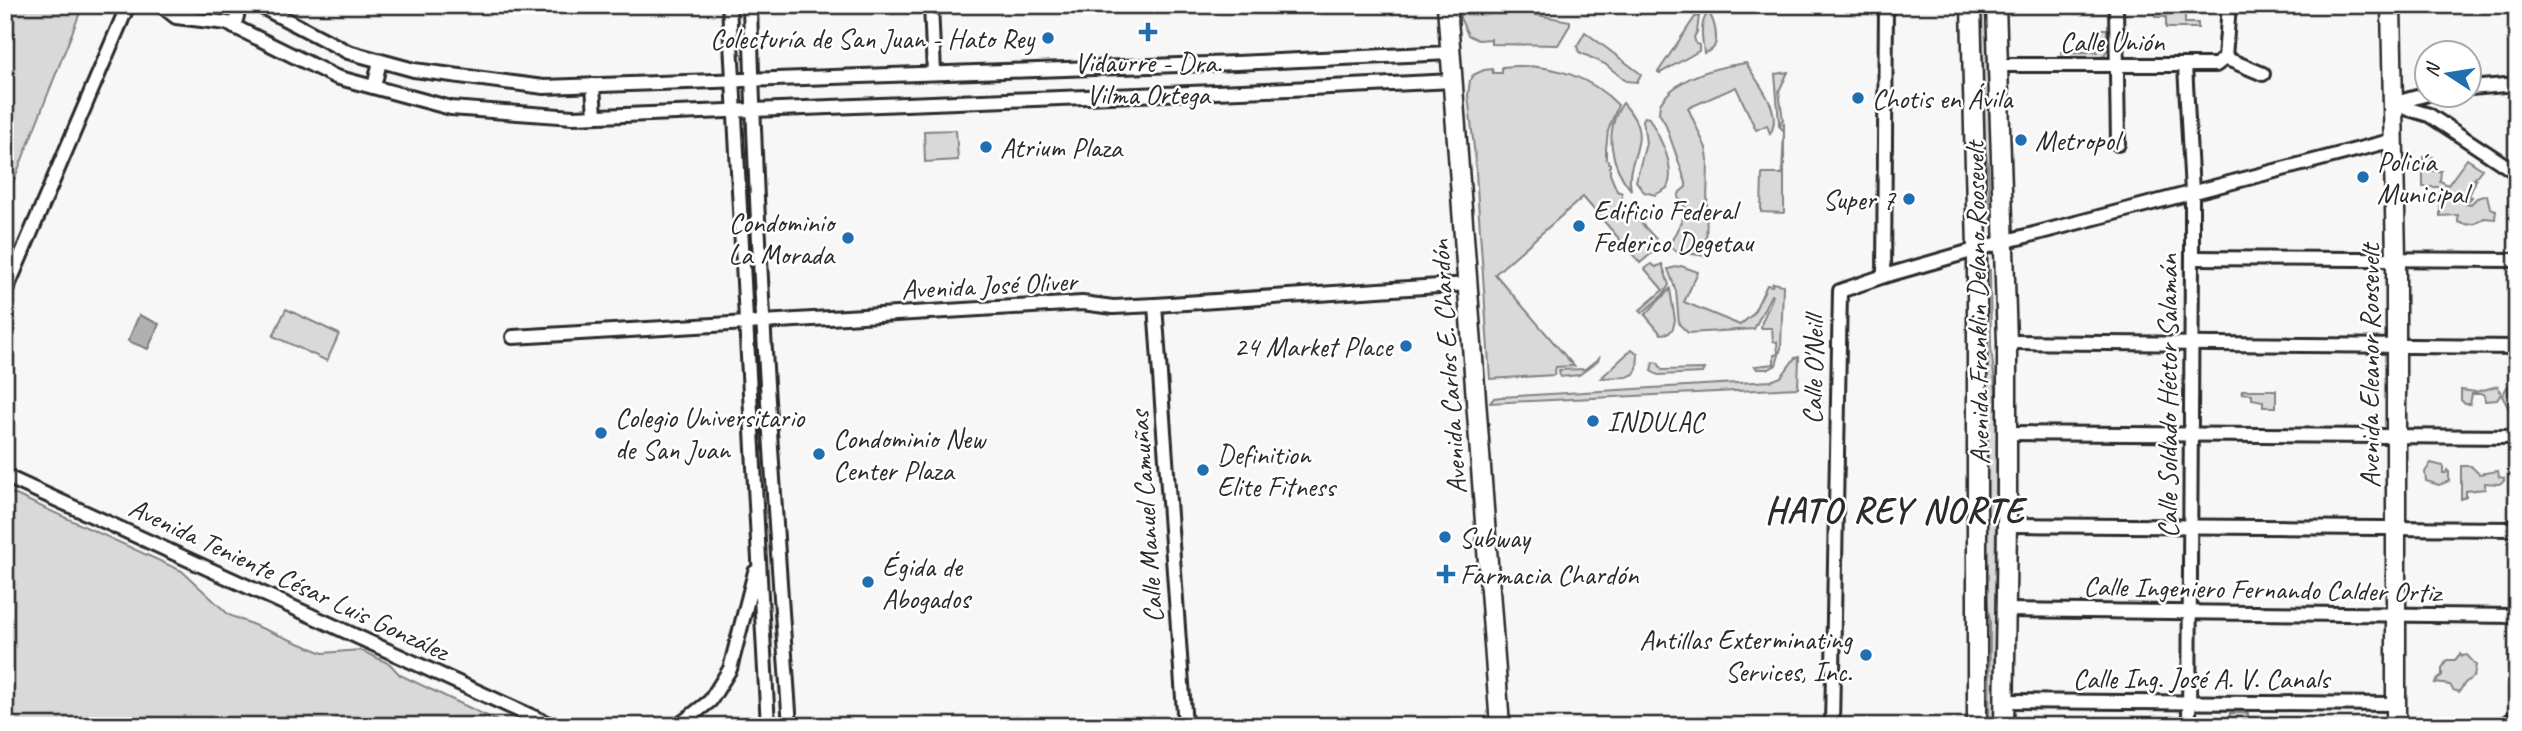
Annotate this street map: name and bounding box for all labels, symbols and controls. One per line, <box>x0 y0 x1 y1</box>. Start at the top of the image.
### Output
place label: Colecturía de San Juan - Hato Rey <box>710 21 1036 56</box>
marker: Vidaurre - Dra. Vilma Ortega <box>1138 22 1158 42</box>
street label: Calle Unión <box>2060 24 2166 59</box>
marker: Colecturía de San Juan - Hato Rey <box>1040 30 1056 46</box>
north arrow <box>2414 38 2484 108</box>
place label: Vidaurre - Dra. Vilma Ortega <box>1074 45 1222 112</box>
text: N <box>2419 59 2446 79</box>
place label: Chotis en Ávila <box>1872 81 2014 116</box>
marker: Chotis en Ávila <box>1850 90 1866 106</box>
place label: Metropol <box>2035 123 2124 158</box>
place label: Atrium Plaza <box>1000 130 1124 165</box>
marker: Metropol <box>2013 132 2029 148</box>
street label: Avenida Franklin Delano Roosevelt <box>1957 138 1997 465</box>
marker: Atrium Plaza <box>978 139 994 155</box>
place label: Policía Municipal <box>2377 144 2473 211</box>
marker: Policía Municipal <box>2355 169 2371 185</box>
place label: Super 7 <box>1822 182 1896 217</box>
marker: Super 7 <box>1901 191 1917 207</box>
place label: Edificio Federal Federico Degetau <box>1593 193 1755 260</box>
place label: Condominio La Morada <box>728 205 837 272</box>
marker: Edificio Federal Federico Degetau <box>1571 218 1587 234</box>
marker: Condominio La Morada <box>840 230 856 246</box>
street label: Avenida Carlos E. Chardón <box>1422 237 1474 495</box>
street label: Avenida Eleanor Roosevelt <box>2352 241 2387 488</box>
street label: Calle Soldado Héctor Salamán <box>2150 253 2185 538</box>
street label: Avenida José Oliver <box>900 263 1080 307</box>
street label: Calle O'Neill <box>1795 310 1832 425</box>
place label: 24 Market Place <box>1234 329 1394 364</box>
marker: 24 Market Place <box>1398 338 1414 354</box>
place label: Colegio Universitario de San Juan <box>615 400 806 467</box>
place label: INDULAC <box>1607 404 1706 439</box>
street label: Calle Manuel Camuñas <box>1121 407 1171 624</box>
marker: INDULAC <box>1585 413 1601 429</box>
place label: Condominio New Center Plaza <box>833 421 988 488</box>
marker: Colegio Universitario de San Juan <box>593 425 609 441</box>
place label: Definition Elite Fitness <box>1217 437 1337 504</box>
marker: Condominio New Center Plaza <box>811 446 827 462</box>
marker: Definition Elite Fitness <box>1195 462 1211 478</box>
district label: HATO REY NORTE <box>1765 488 2028 533</box>
street label: Avenida Teniente César Luis González <box>124 490 456 669</box>
place label: Subway <box>1459 520 1532 555</box>
marker: Subway <box>1437 529 1453 545</box>
place label: Égida de Abogados <box>882 549 972 616</box>
place label: Farmacia Chardón <box>1460 557 1640 592</box>
marker: Farmacia Chardón <box>1438 566 1454 582</box>
street label: Calle Ingeniero Fernando Calder Ortiz <box>2083 568 2444 610</box>
marker: Égida de Abogados <box>860 574 876 590</box>
place label: Antillas Exterminating Services, Inc. <box>1639 622 1853 689</box>
marker: Antillas Exterminating Services, Inc. <box>1858 647 1874 663</box>
street label: Calle Ing. José A. V. Canals <box>2073 661 2332 696</box>

